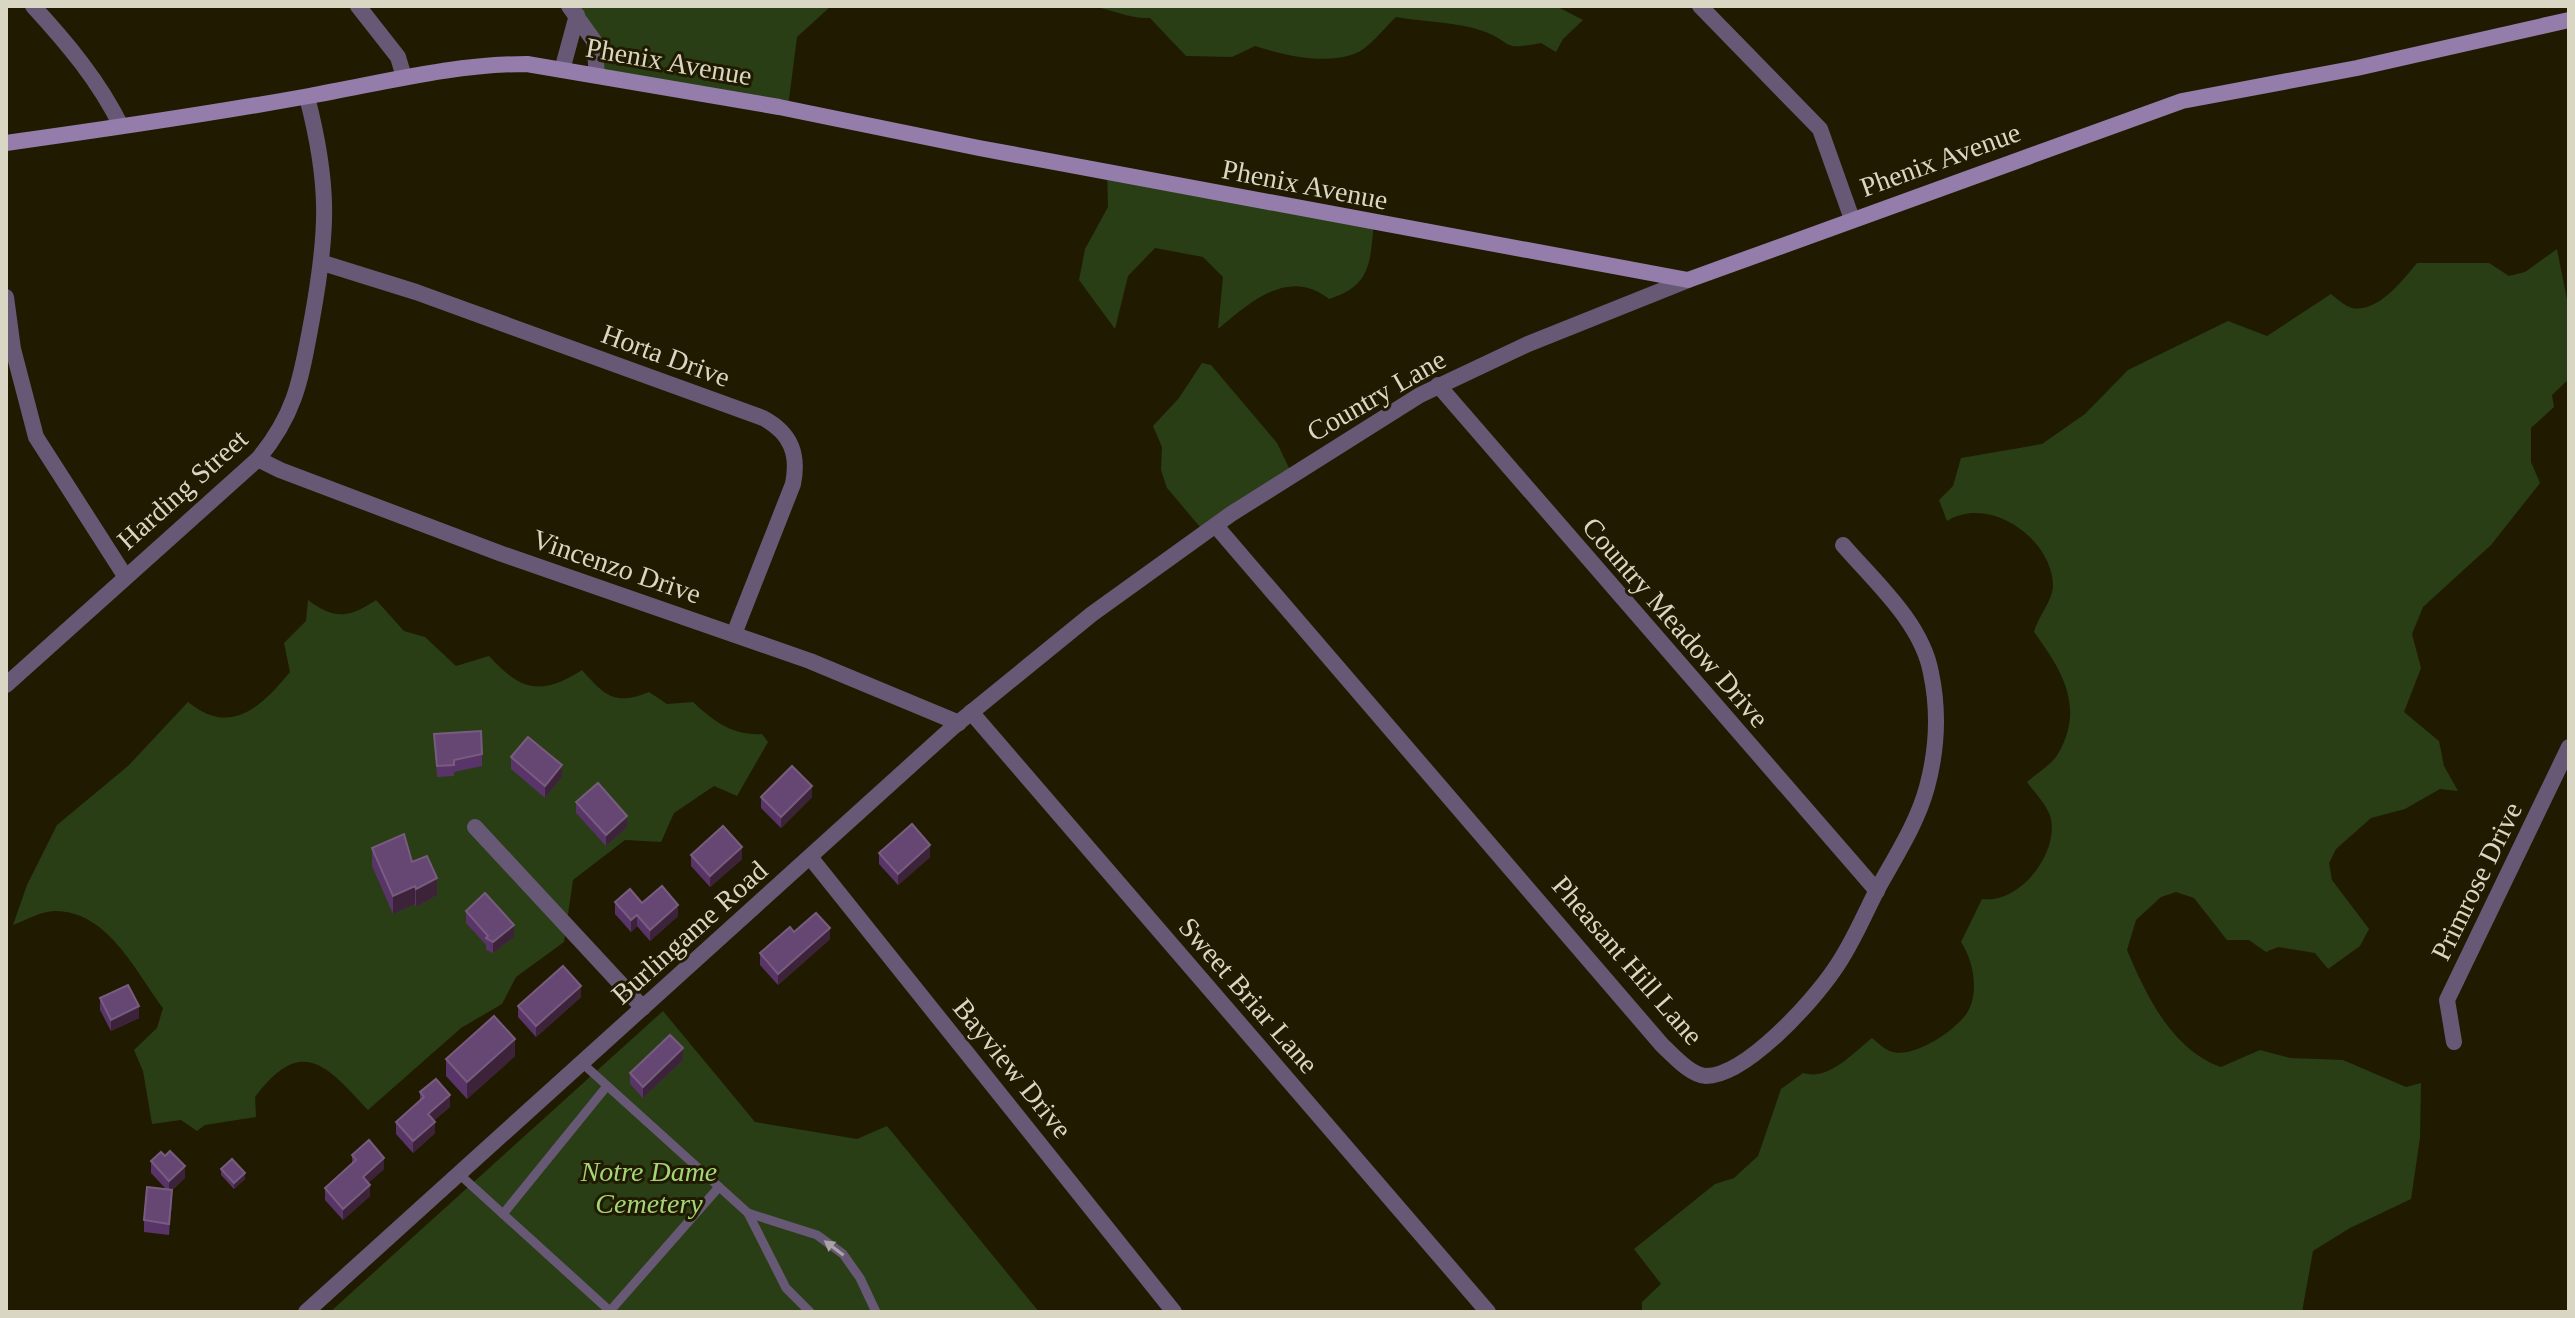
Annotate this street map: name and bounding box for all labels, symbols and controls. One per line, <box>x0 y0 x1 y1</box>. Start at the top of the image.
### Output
street label: Phenix Avenue <box>583 32 754 91</box>
street label: Phenix Avenue <box>1856 116 2025 203</box>
street label: Phenix Avenue <box>1219 153 1390 216</box>
street label: Horta Drive <box>597 318 734 393</box>
street label: Country Lane <box>1301 343 1451 448</box>
street label: Harding Street <box>111 423 254 556</box>
street label: Country Meadow Drive <box>1576 511 1775 733</box>
street label: Vincenzo Drive <box>528 523 705 610</box>
street label: Primrose Drive <box>2425 797 2528 965</box>
street label: Burlingame Road <box>605 855 773 1010</box>
street label: Pheasant Hill Lane <box>1546 870 1709 1051</box>
street label: Sweet Briar Lane <box>1173 911 1325 1079</box>
street label: Bayview Drive <box>947 992 1078 1144</box>
park label: Notre Dame Cemetery <box>580 1156 717 1219</box>
one-way arrow <box>823 1240 845 1256</box>

